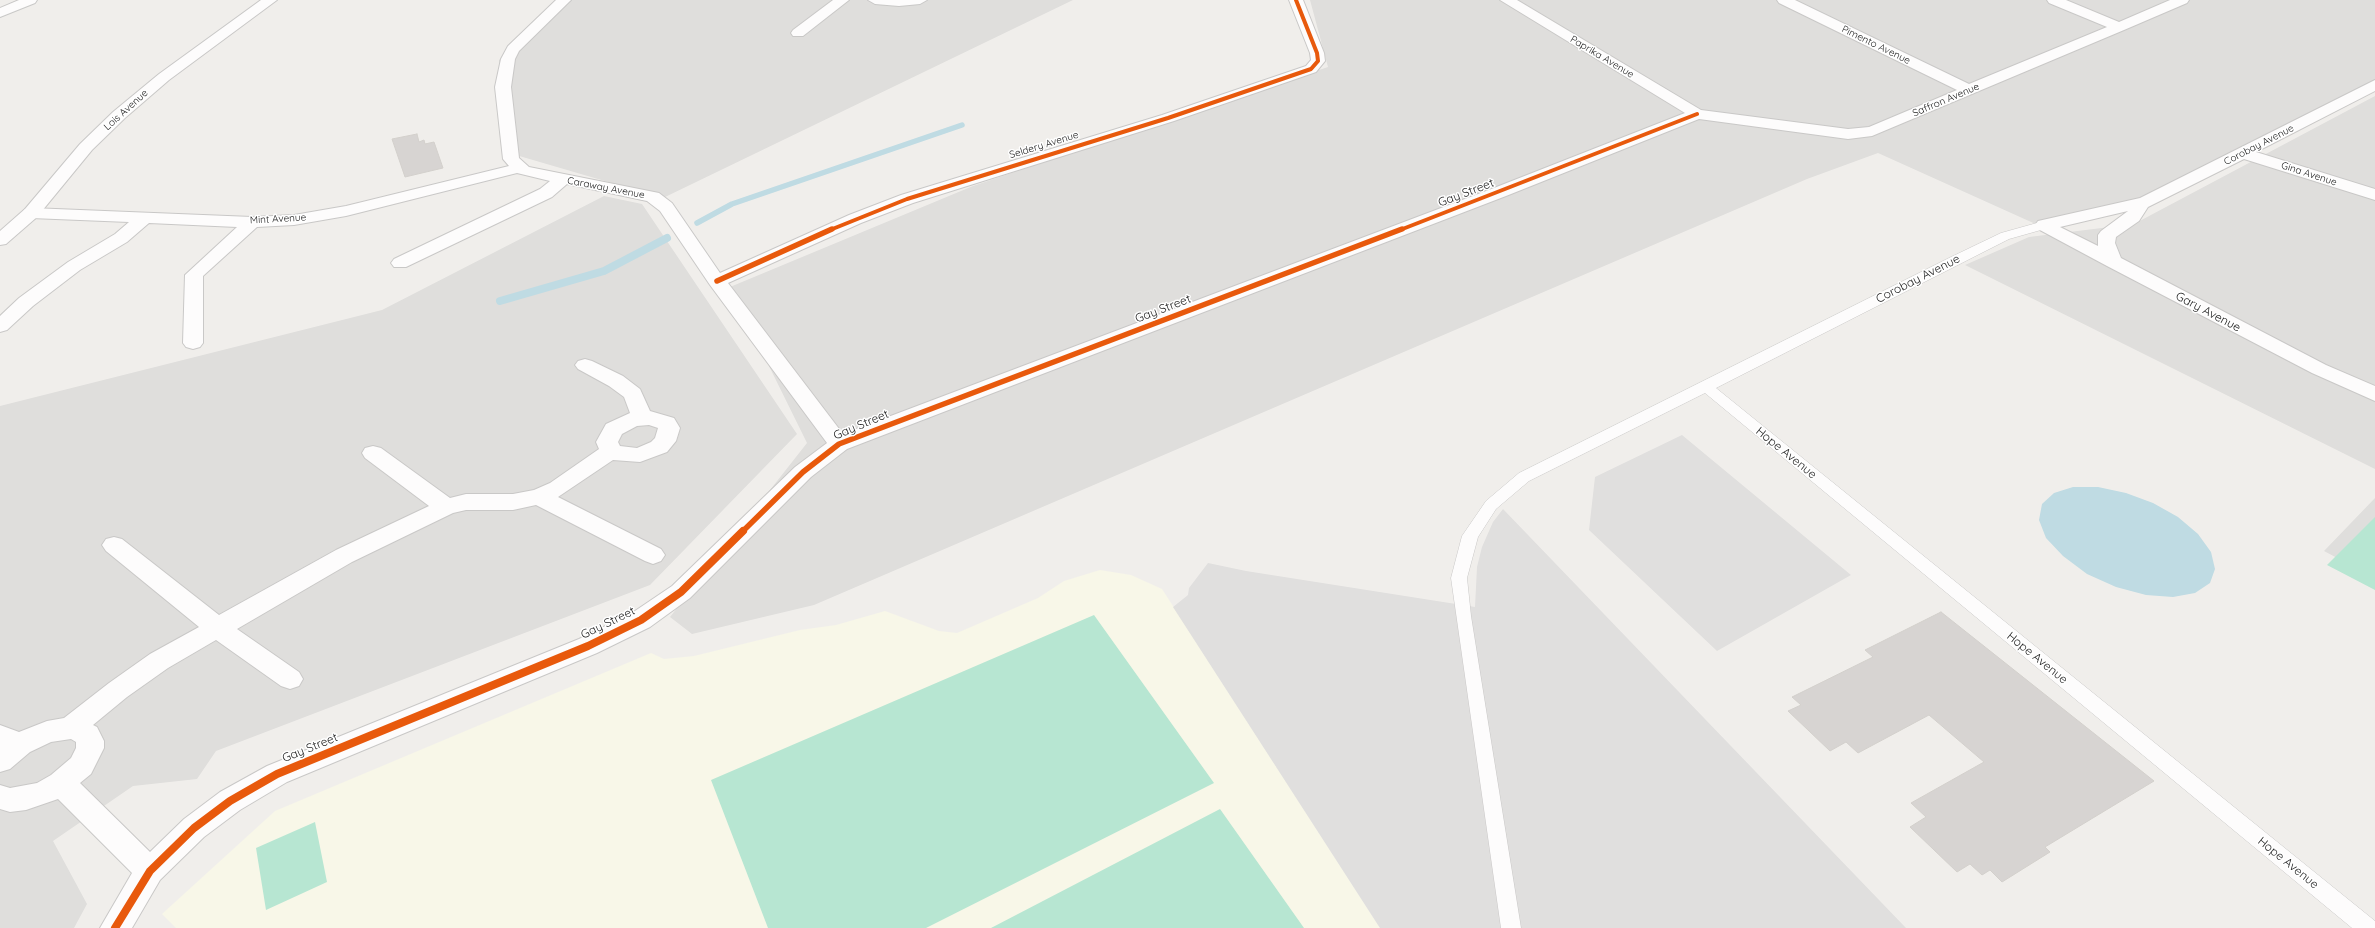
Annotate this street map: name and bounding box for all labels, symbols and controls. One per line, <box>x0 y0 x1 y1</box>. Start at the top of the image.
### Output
street label: Pimento Avenue <box>1840 23 1912 67</box>
street label: Paprika Avenue <box>1568 33 1636 81</box>
street label: Saffron Avenue <box>1911 81 1981 119</box>
street label: Lois Avenue <box>102 87 150 133</box>
street label: Corobay Avenue <box>2222 122 2296 168</box>
street label: Seldery Avenue <box>1008 129 1080 161</box>
street label: Gina Avenue <box>2280 159 2338 189</box>
street label: Caraway Avenue <box>566 175 646 201</box>
street label: Gay Street <box>1436 176 1496 210</box>
street label: Mint Avenue <box>249 212 307 226</box>
street label: Corobay Avenue <box>1874 252 1962 306</box>
street label: Gary Avenue <box>2173 289 2243 335</box>
street label: Gay Street <box>1133 292 1193 326</box>
street label: Gay Street <box>831 407 891 443</box>
street label: Hope Avenue <box>1753 424 1819 482</box>
street label: Gay Street <box>578 604 638 642</box>
street label: Hope Avenue <box>2004 629 2070 687</box>
street label: Gay Street <box>280 730 340 766</box>
street label: Hope Avenue <box>2255 834 2321 892</box>

